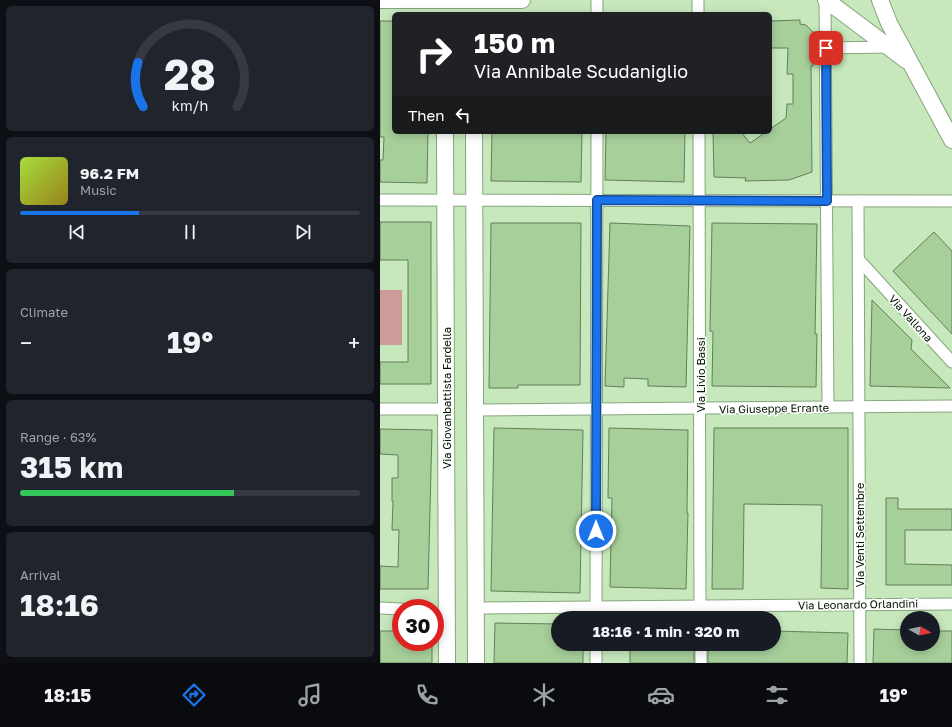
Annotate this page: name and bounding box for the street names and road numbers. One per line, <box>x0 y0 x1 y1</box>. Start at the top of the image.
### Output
street label: Via Vallona <box>887 292 935 344</box>
street label: Via Giovanbattista Fardella <box>440 327 453 469</box>
street label: Via Livio Bassi <box>694 337 707 413</box>
street label: Via Giuseppe Errante <box>719 401 829 415</box>
street label: Via Venti Settembre <box>853 483 866 587</box>
street label: Via Leonardo Orlandini <box>798 596 918 612</box>

